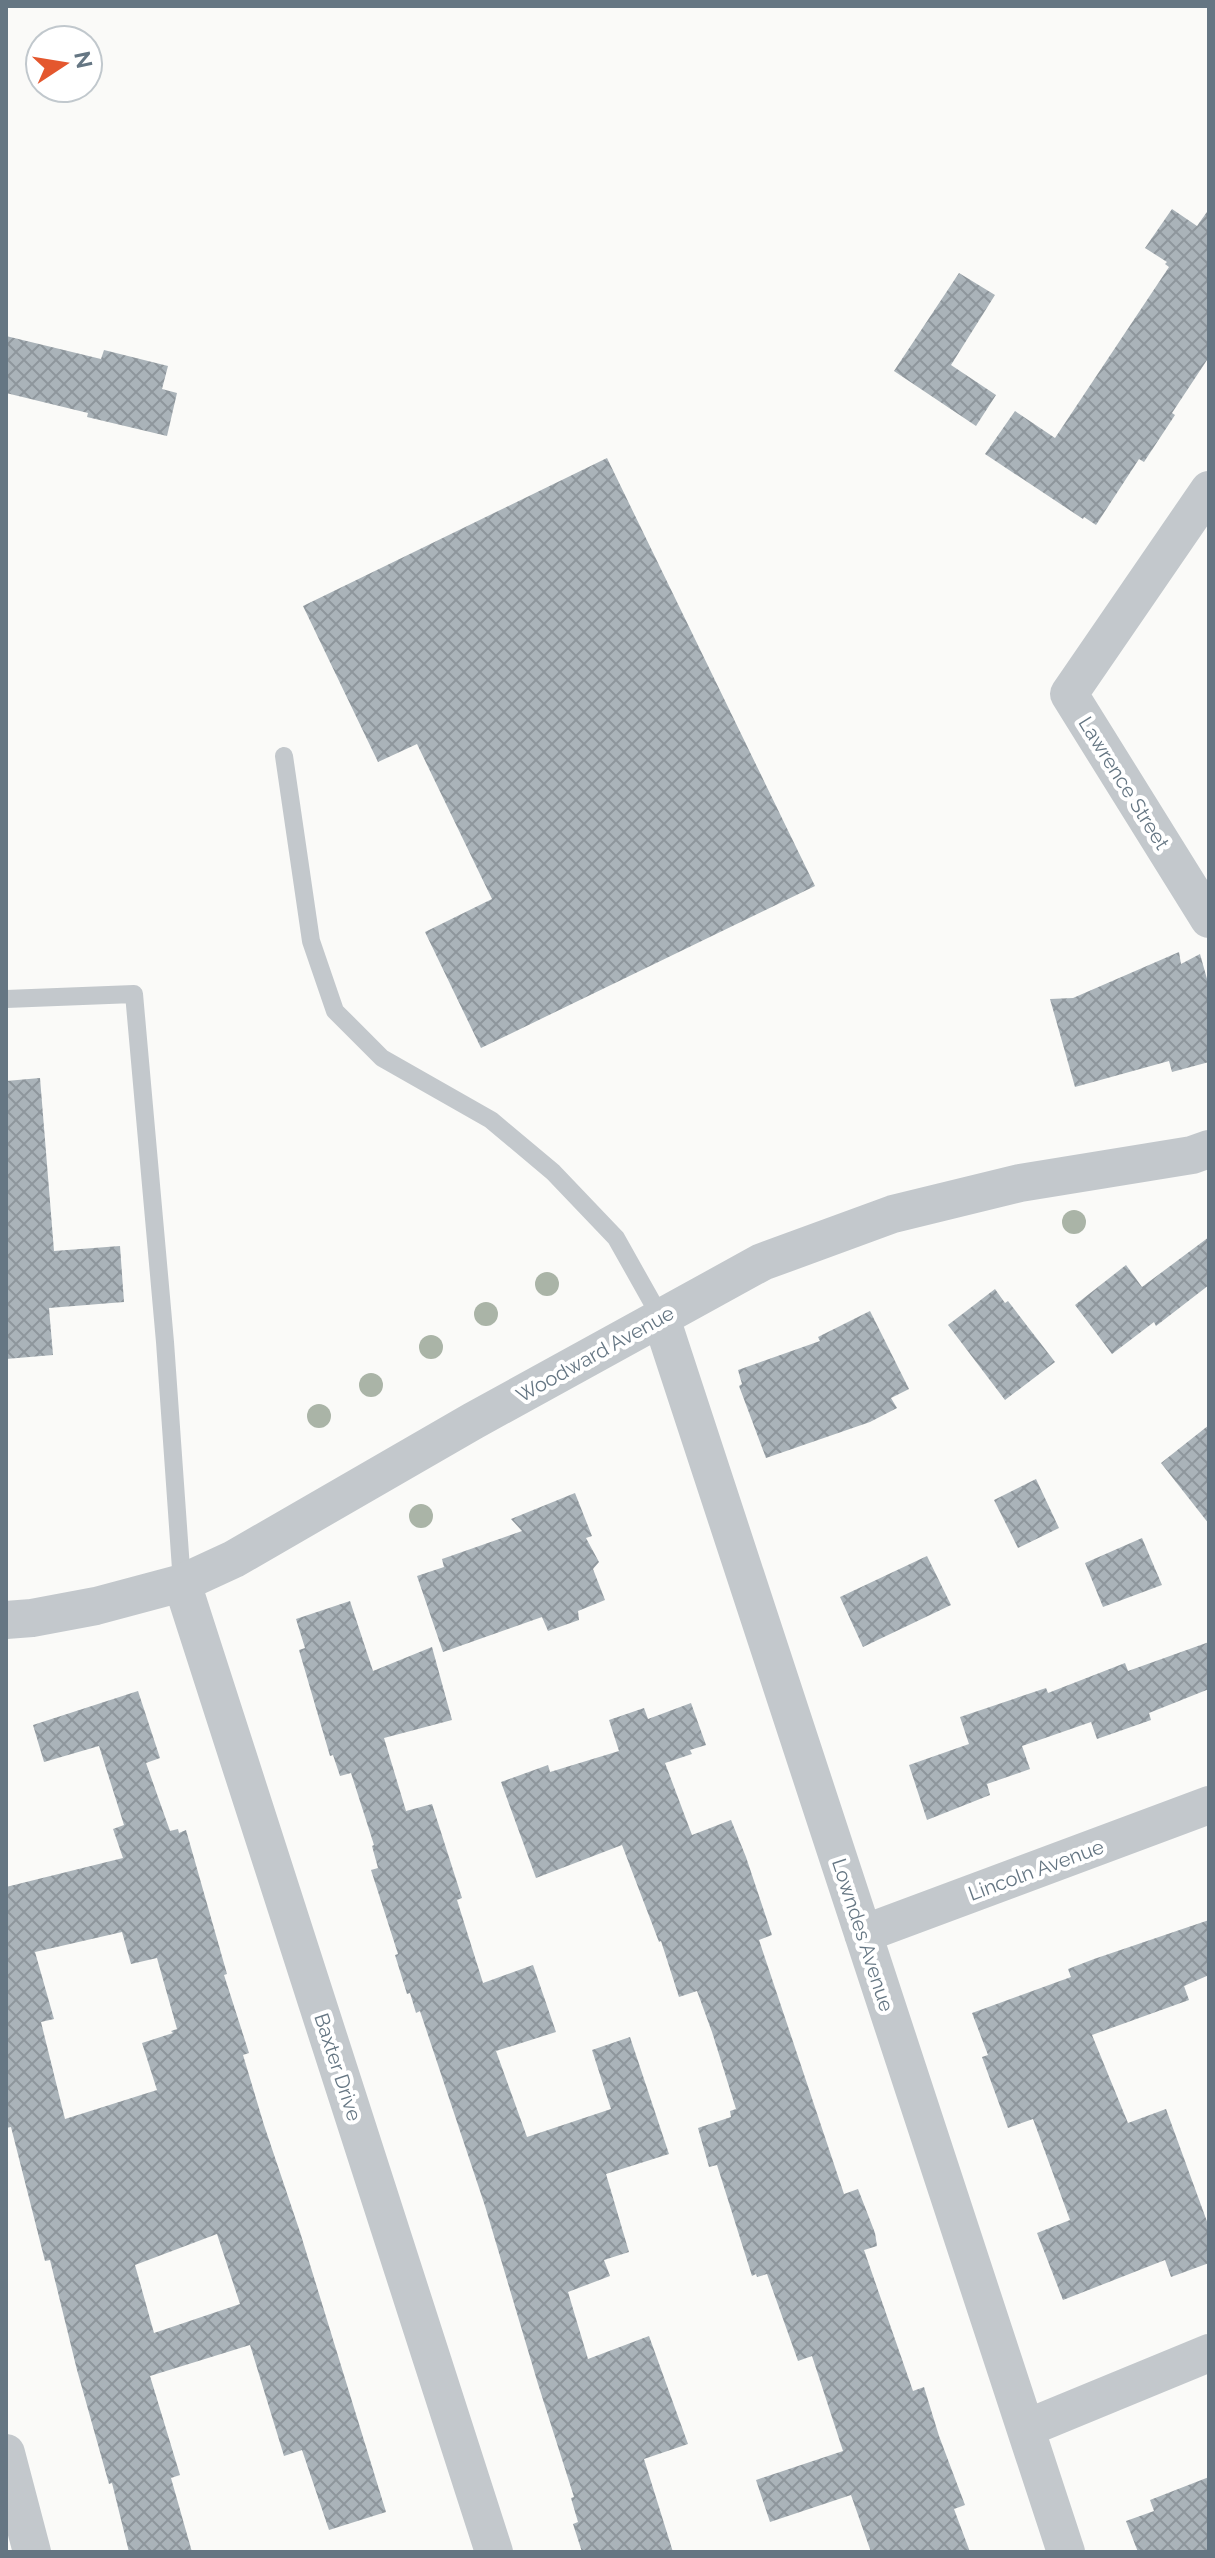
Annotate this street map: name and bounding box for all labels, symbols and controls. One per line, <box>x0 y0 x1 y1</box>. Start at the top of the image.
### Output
north arrow <box>24 24 104 104</box>
text: N <box>69 49 98 71</box>
street label: Lawrence Street <box>1074 712 1175 854</box>
street label: Woodward Avenue <box>512 1301 678 1407</box>
street label: Lincoln Avenue <box>965 1834 1107 1906</box>
street label: Lowndes Avenue <box>827 1855 899 2015</box>
street label: Baxter Drive <box>309 2010 367 2124</box>

